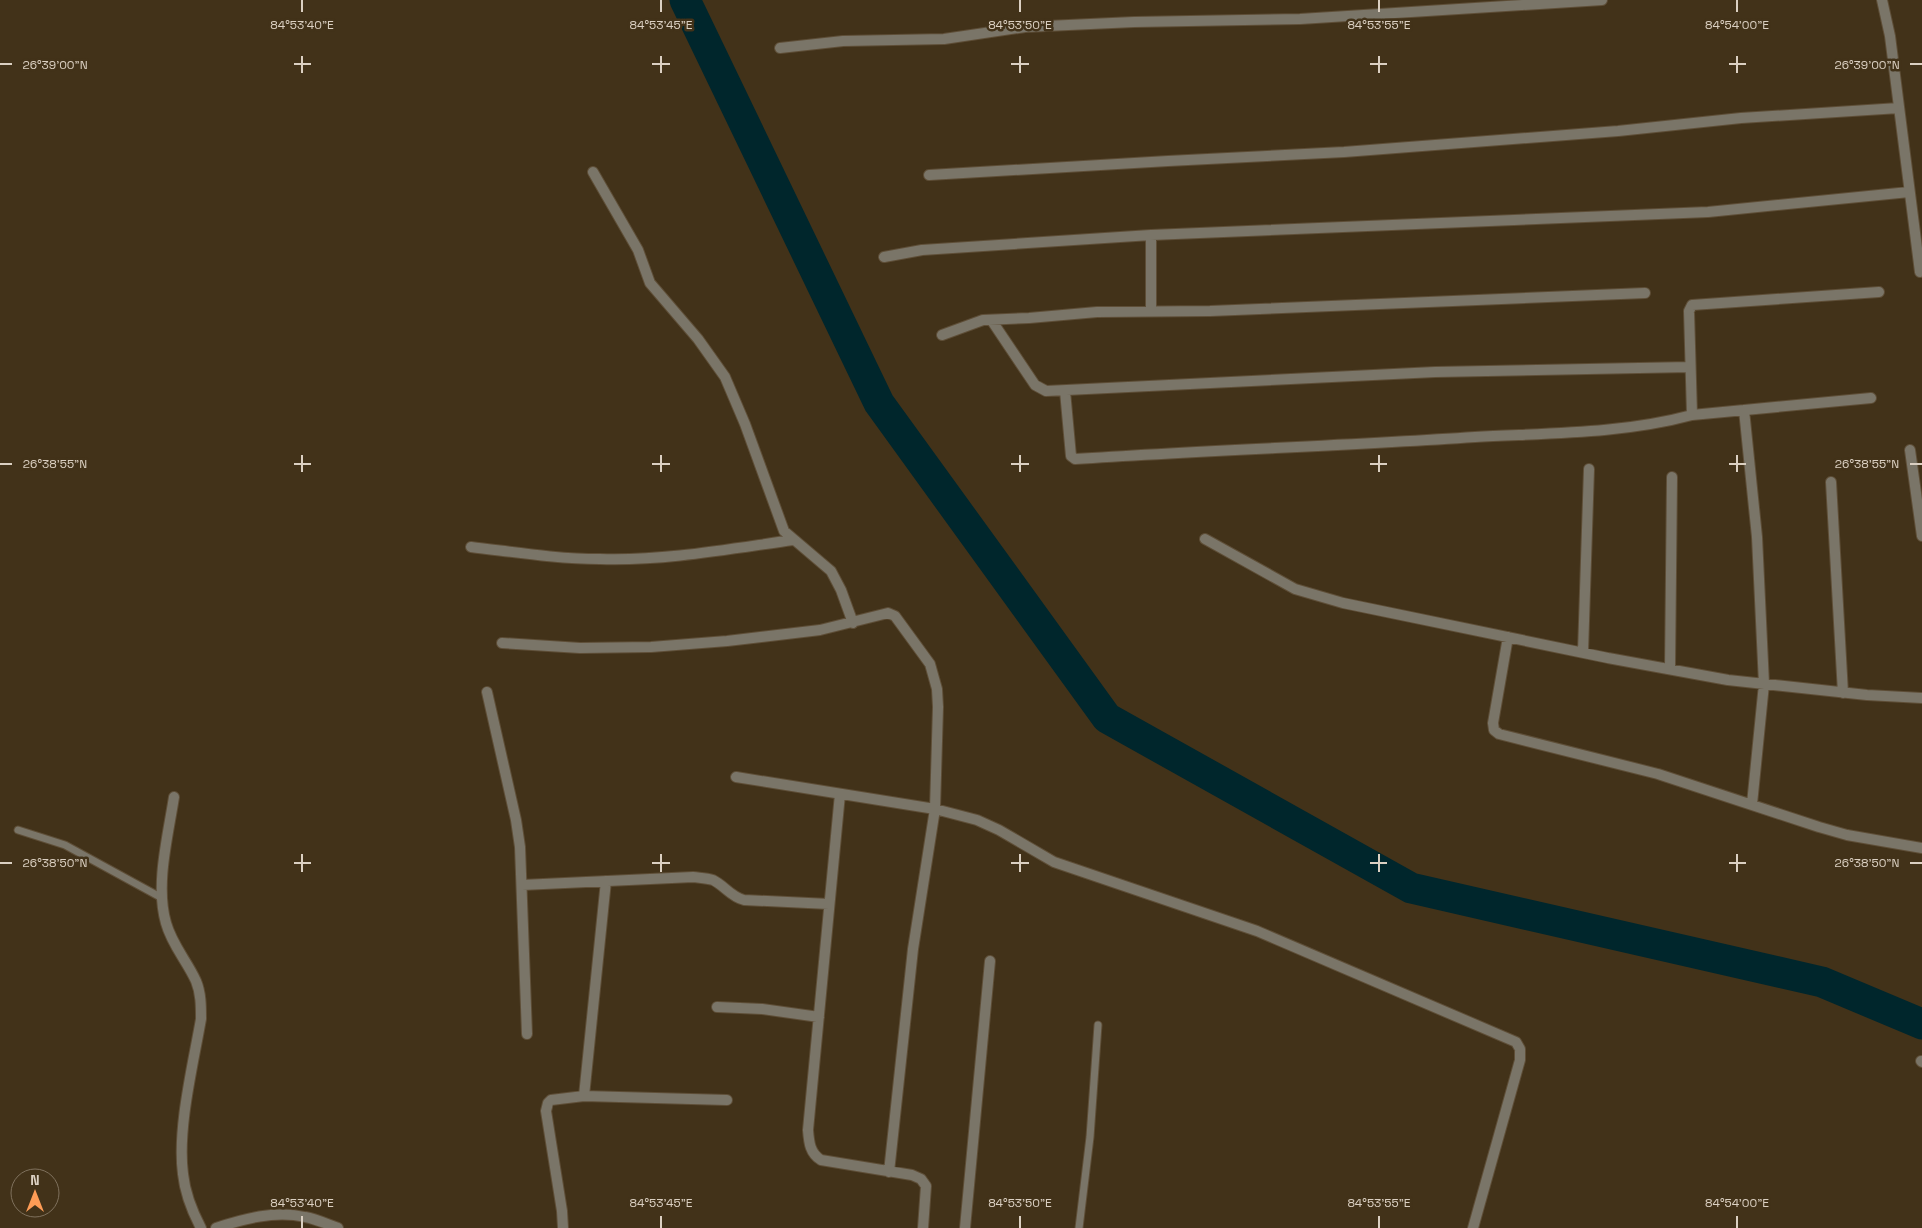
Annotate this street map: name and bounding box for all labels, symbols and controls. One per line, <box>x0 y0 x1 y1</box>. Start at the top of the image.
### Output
text: 84°53'40"E <box>270 17 334 33</box>
text: 84°53'45"E <box>629 17 693 33</box>
text: 84°53'50"E <box>988 17 1052 33</box>
text: 84°53'55"E <box>1347 17 1411 33</box>
text: 84°54'00"E <box>1705 17 1769 33</box>
text: 26°39'00"N <box>22 57 88 73</box>
text: 26°39'00"N <box>1834 57 1900 73</box>
text: 26°38'55"N <box>23 456 87 472</box>
text: 26°38'55"N <box>1835 456 1899 472</box>
text: 26°38'50"N <box>23 855 87 871</box>
text: 26°38'50"N <box>1835 855 1899 871</box>
north arrow <box>10 1168 60 1218</box>
text: N <box>30 1171 40 1189</box>
text: 84°53'40"E <box>270 1195 334 1211</box>
text: 84°53'45"E <box>629 1195 693 1211</box>
text: 84°53'50"E <box>988 1195 1052 1211</box>
text: 84°53'55"E <box>1347 1195 1411 1211</box>
text: 84°54'00"E <box>1705 1195 1769 1211</box>

